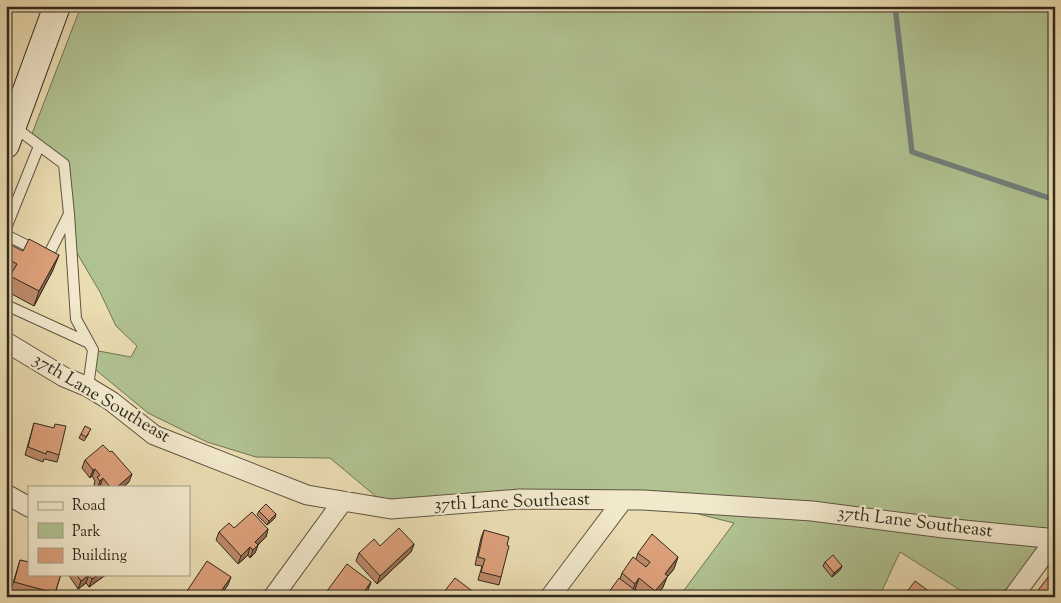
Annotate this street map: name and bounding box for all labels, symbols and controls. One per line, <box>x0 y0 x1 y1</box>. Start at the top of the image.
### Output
street label: 37th Lane Southeast <box>27 348 175 450</box>
legend <box>28 486 190 576</box>
street label: 37th Lane Southeast <box>434 487 590 519</box>
text: Road <box>72 496 106 517</box>
street label: 37th Lane Southeast <box>836 501 994 545</box>
text: Park <box>72 522 101 543</box>
text: Building <box>72 546 127 567</box>

